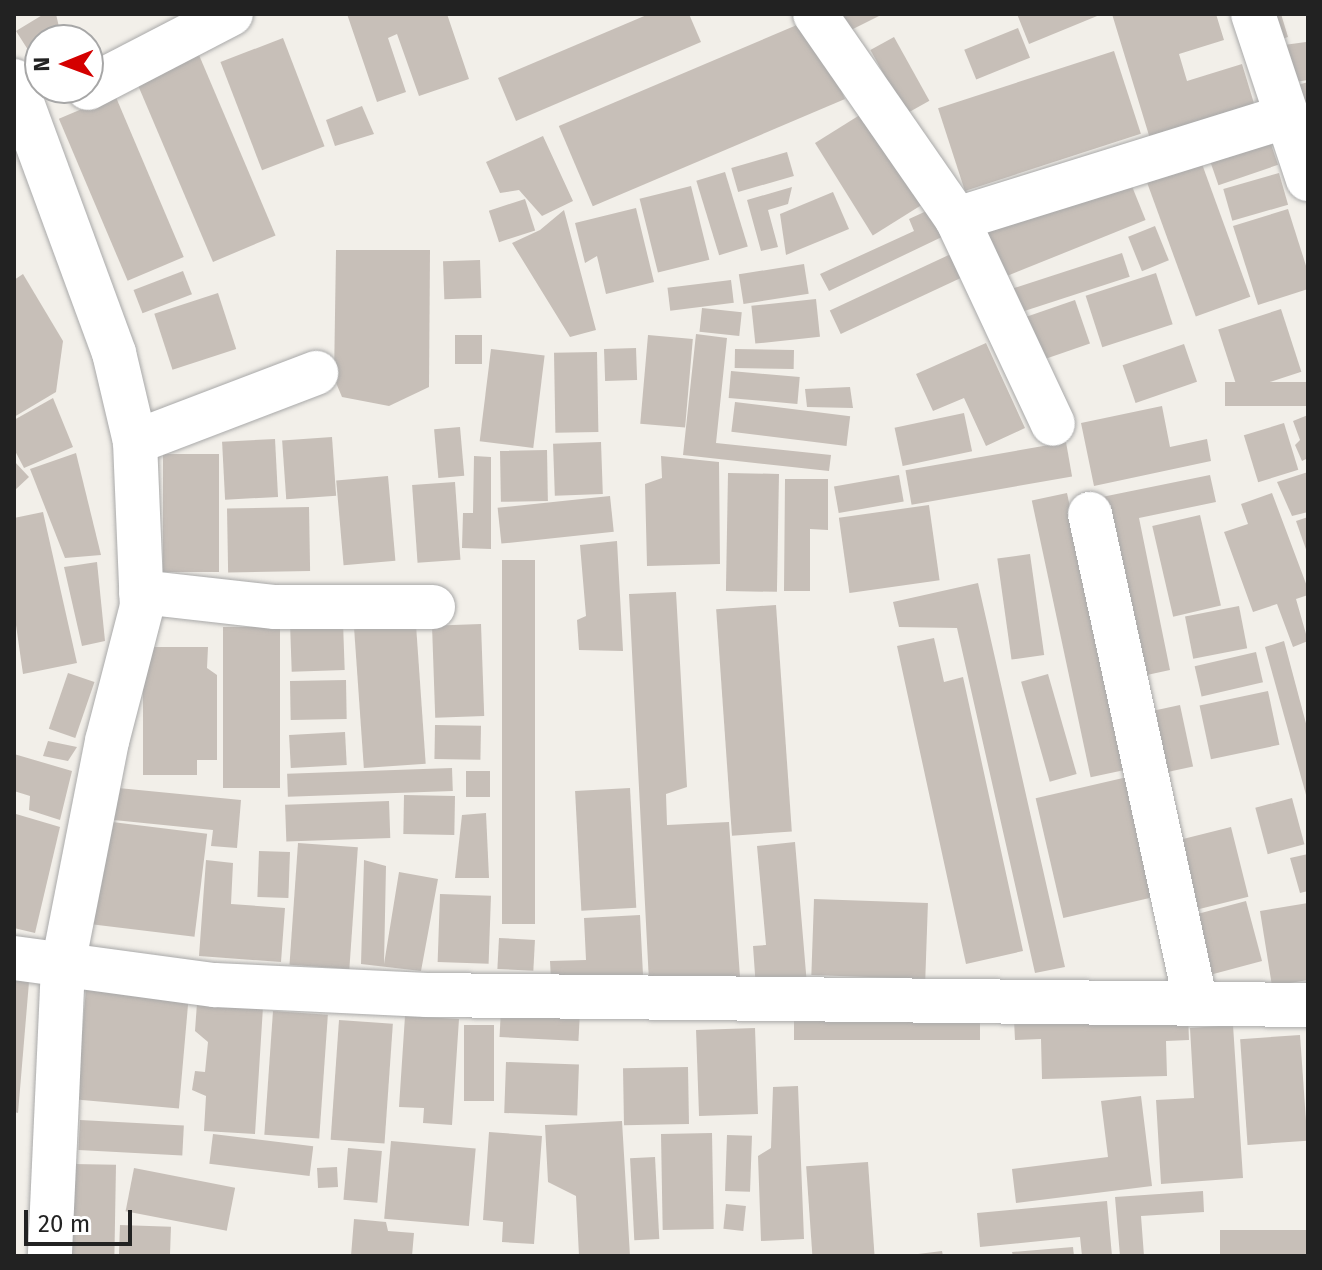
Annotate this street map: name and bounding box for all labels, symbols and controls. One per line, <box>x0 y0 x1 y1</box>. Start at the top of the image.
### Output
north arrow <box>24 24 104 104</box>
text: N <box>28 57 55 72</box>
scale bar <box>28 1194 136 1244</box>
text: 20 m <box>38 1210 90 1238</box>

